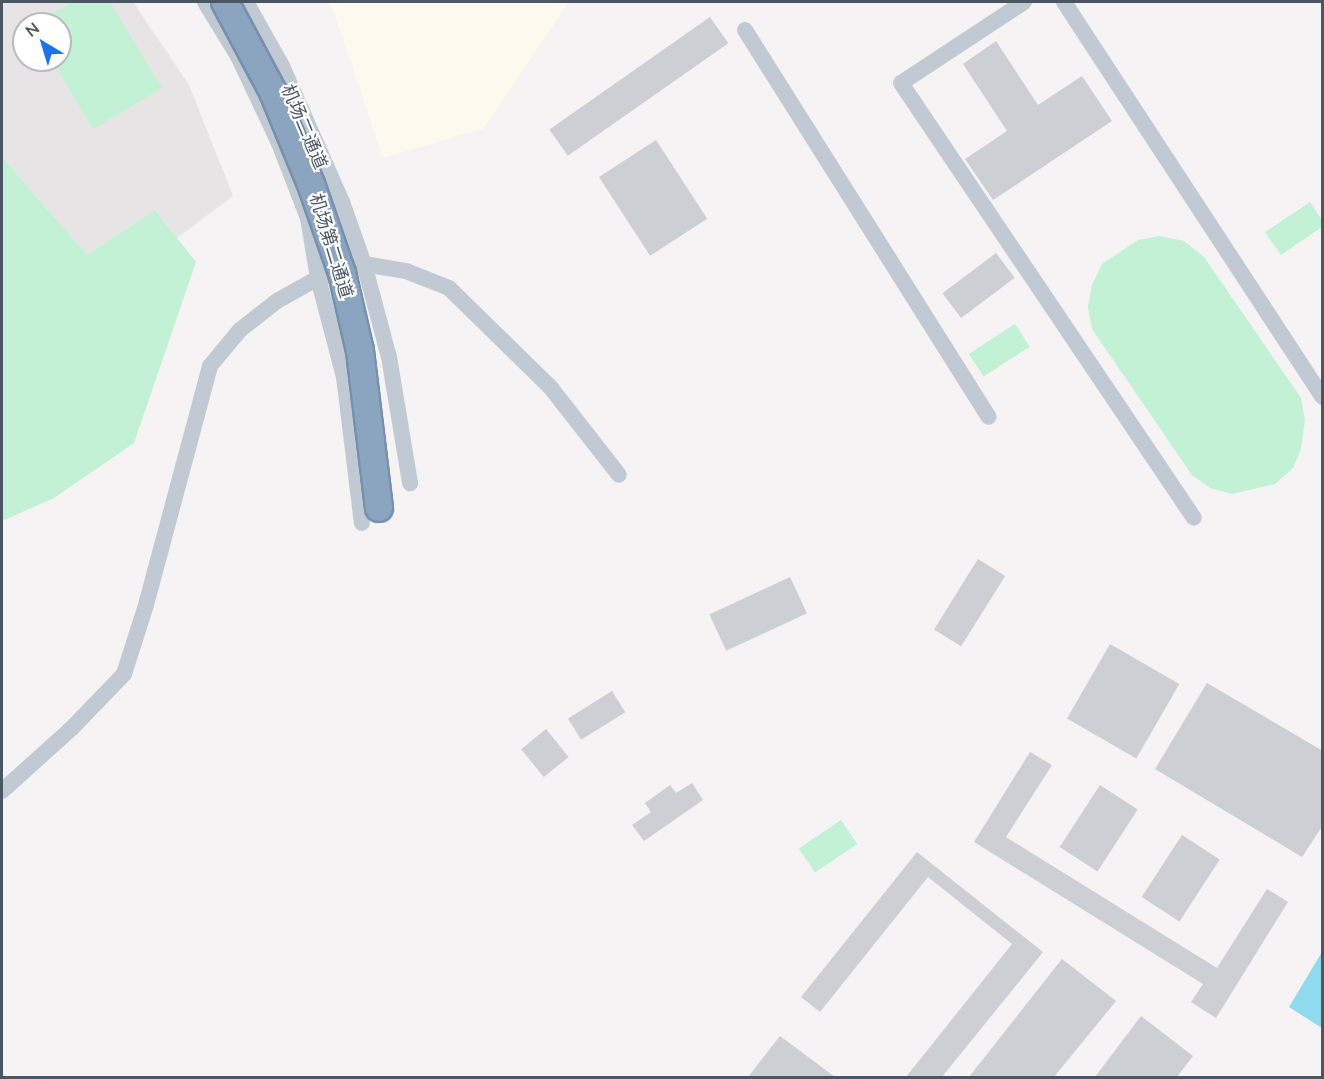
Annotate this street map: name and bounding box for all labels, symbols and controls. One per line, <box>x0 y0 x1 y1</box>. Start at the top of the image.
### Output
north arrow <box>12 12 72 72</box>
text: N <box>21 18 43 41</box>
street label: 机场二通道 <box>276 81 332 173</box>
street label: 机场第二通道 <box>305 191 357 301</box>

